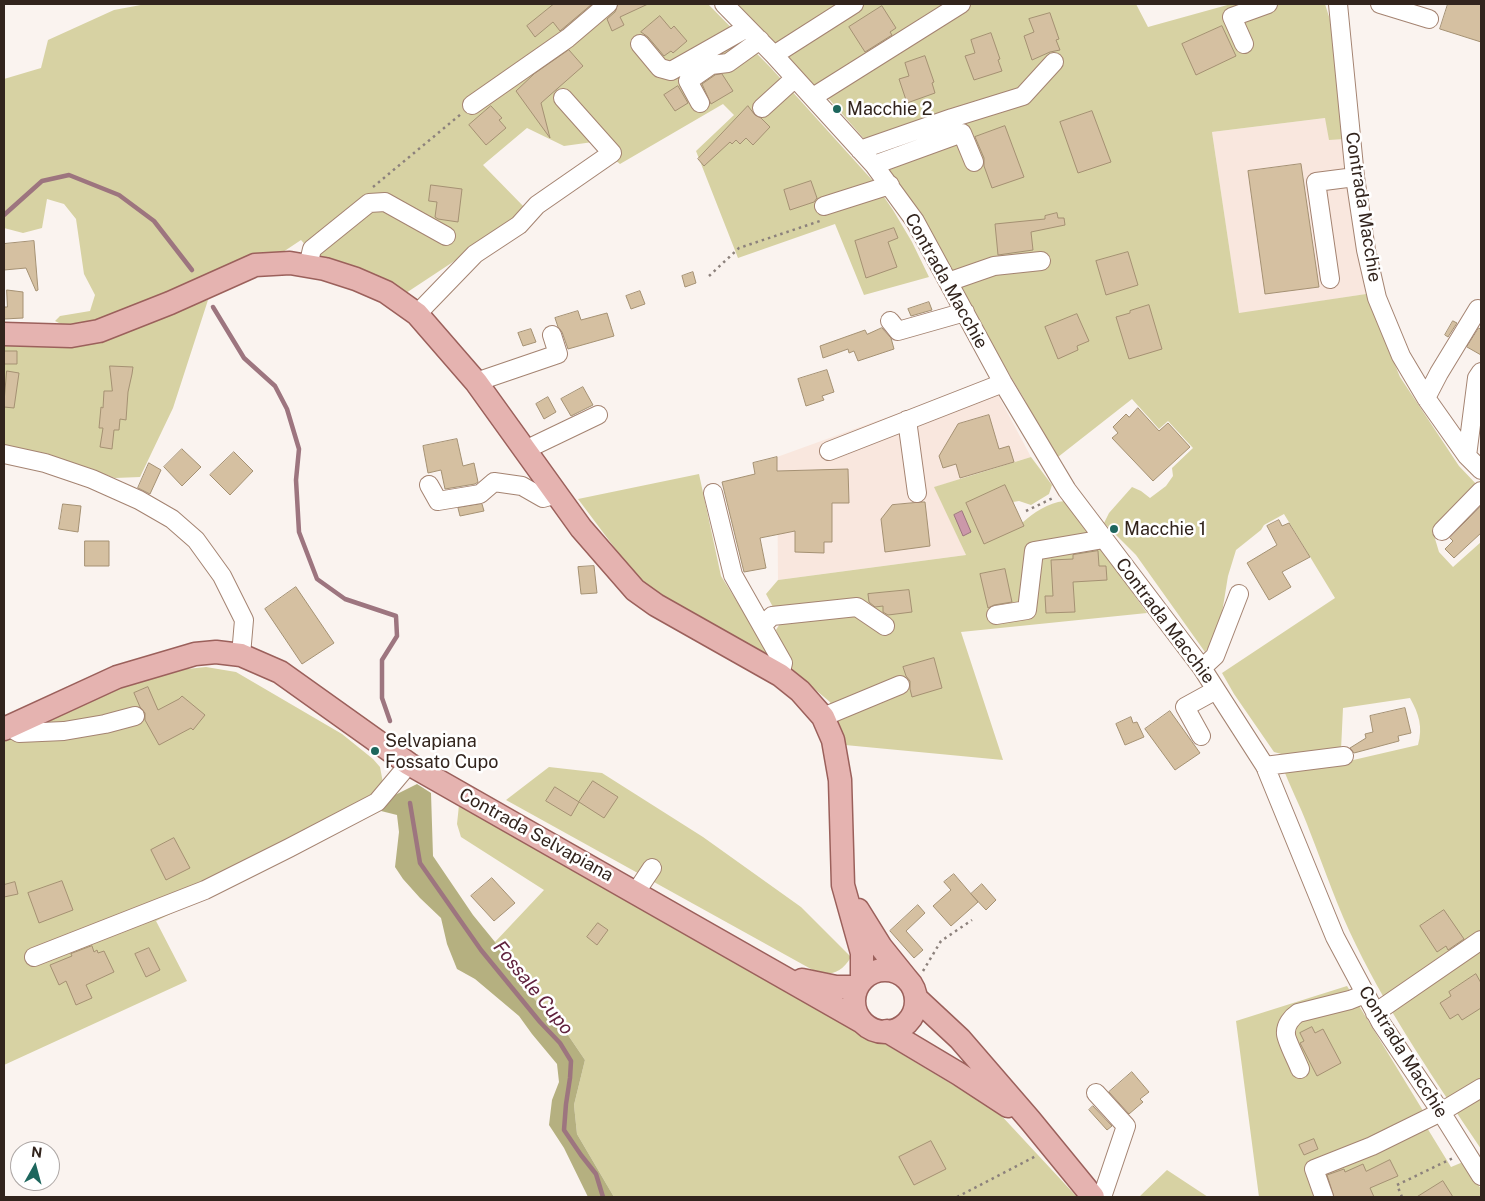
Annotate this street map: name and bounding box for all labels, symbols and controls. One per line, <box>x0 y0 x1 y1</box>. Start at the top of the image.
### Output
place label: Macchie 2 <box>847 98 932 120</box>
marker: Macchie 2 <box>831 103 843 115</box>
street label: Contrada Macchie <box>1340 130 1386 284</box>
street label: Contrada Macchie <box>900 210 992 352</box>
place label: Macchie 1 <box>1124 518 1206 540</box>
marker: Macchie 1 <box>1108 523 1120 535</box>
street label: Contrada Macchie <box>1111 554 1219 688</box>
place label: Selvapiana Fossato Cupo <box>385 730 498 772</box>
marker: Selvapiana Fossato Cupo <box>369 745 381 757</box>
street label: Contrada Selvapiana <box>455 784 617 886</box>
water label: Fossale Cupo <box>488 936 578 1040</box>
street label: Contrada Macchie <box>1354 982 1452 1122</box>
north arrow <box>10 1141 60 1191</box>
text: N <box>30 1143 43 1161</box>

